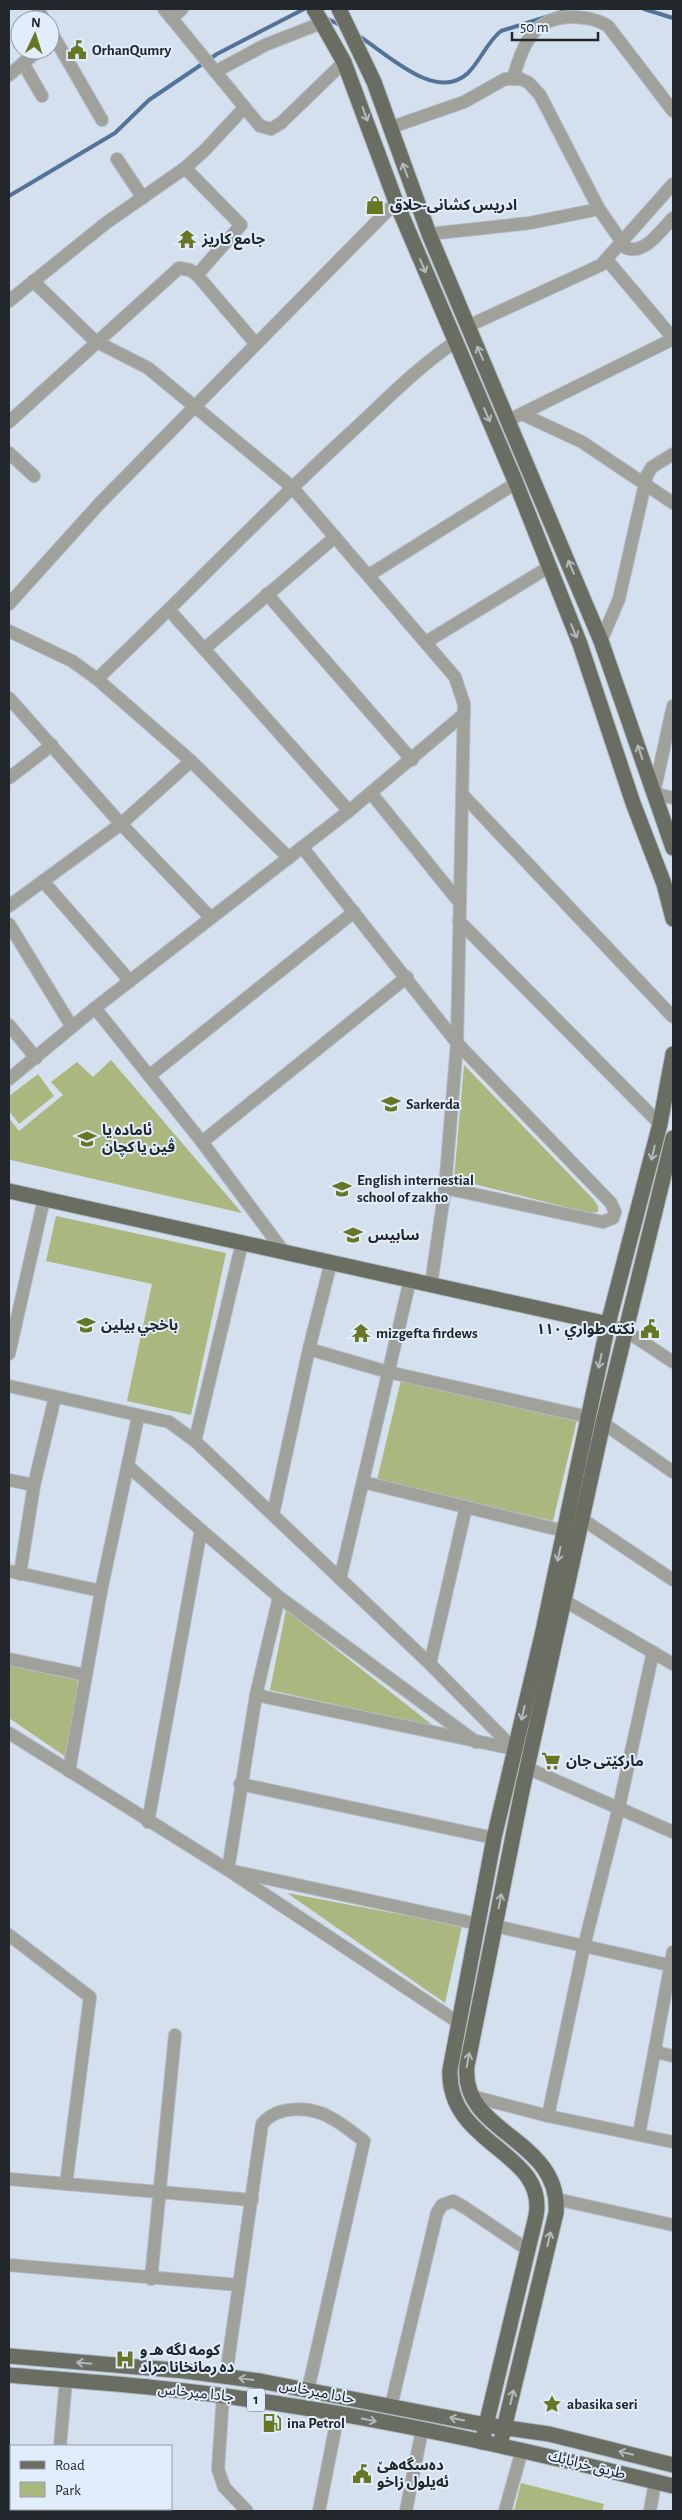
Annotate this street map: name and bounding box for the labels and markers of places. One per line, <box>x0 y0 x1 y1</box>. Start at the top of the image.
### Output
public building icon: OrhanQumry <box>66 39 88 61</box>
place label: OrhanQumry <box>92 43 172 58</box>
shop icon: ادريس كشانى-حلاق <box>364 194 386 216</box>
place label: ادريس كشانى-حلاق <box>390 198 517 214</box>
temple icon: جامع كاريز <box>176 228 198 250</box>
place label: جامع كاريز <box>201 232 266 250</box>
school or university icon: Sarkerda <box>380 1093 402 1115</box>
place label: Sarkerda <box>406 1097 460 1112</box>
place label: ئاماده یا ڤین یا کچان <box>102 1122 175 1156</box>
school or university icon: ئاماده یا ڤین یا کچان <box>76 1128 98 1150</box>
place label: English internestial school of zakho <box>357 1173 474 1205</box>
school or university icon: English internestial school of zakho <box>331 1178 353 1200</box>
school or university icon: سابيس <box>342 1224 364 1246</box>
place label: سابيس <box>368 1228 420 1244</box>
school or university icon: باخجي بيلين <box>75 1314 97 1336</box>
place label: باخجي بيلين <box>101 1318 178 1336</box>
public building icon: نكته طواري ١١٠ <box>639 1318 661 1340</box>
temple icon: mizgefta firdews <box>350 1322 372 1344</box>
place label: نكته طواري ١١٠ <box>536 1322 635 1340</box>
place label: mizgefta firdews <box>376 1326 478 1341</box>
supermarket icon: مارکێتی جان <box>540 1750 562 1772</box>
place label: مارکێتی جان <box>566 1754 644 1770</box>
place label: كومه لگه هـ و ده رمانخانا مراد <box>140 2341 234 2376</box>
hospital icon: كومه لگه هـ و ده رمانخانا مراد <box>114 2348 136 2370</box>
place icon: abasika seri <box>541 2393 563 2415</box>
place label: abasika seri <box>567 2397 638 2412</box>
fuel station icon: ina Petrol <box>261 2412 283 2434</box>
place label: ina Petrol <box>287 2416 345 2431</box>
place label: ده‌سگه‌هێ ئه‌يلول زاخو <box>377 2456 449 2491</box>
public building icon: ده‌سگه‌هێ ئه‌يلول زاخو <box>351 2463 373 2485</box>

